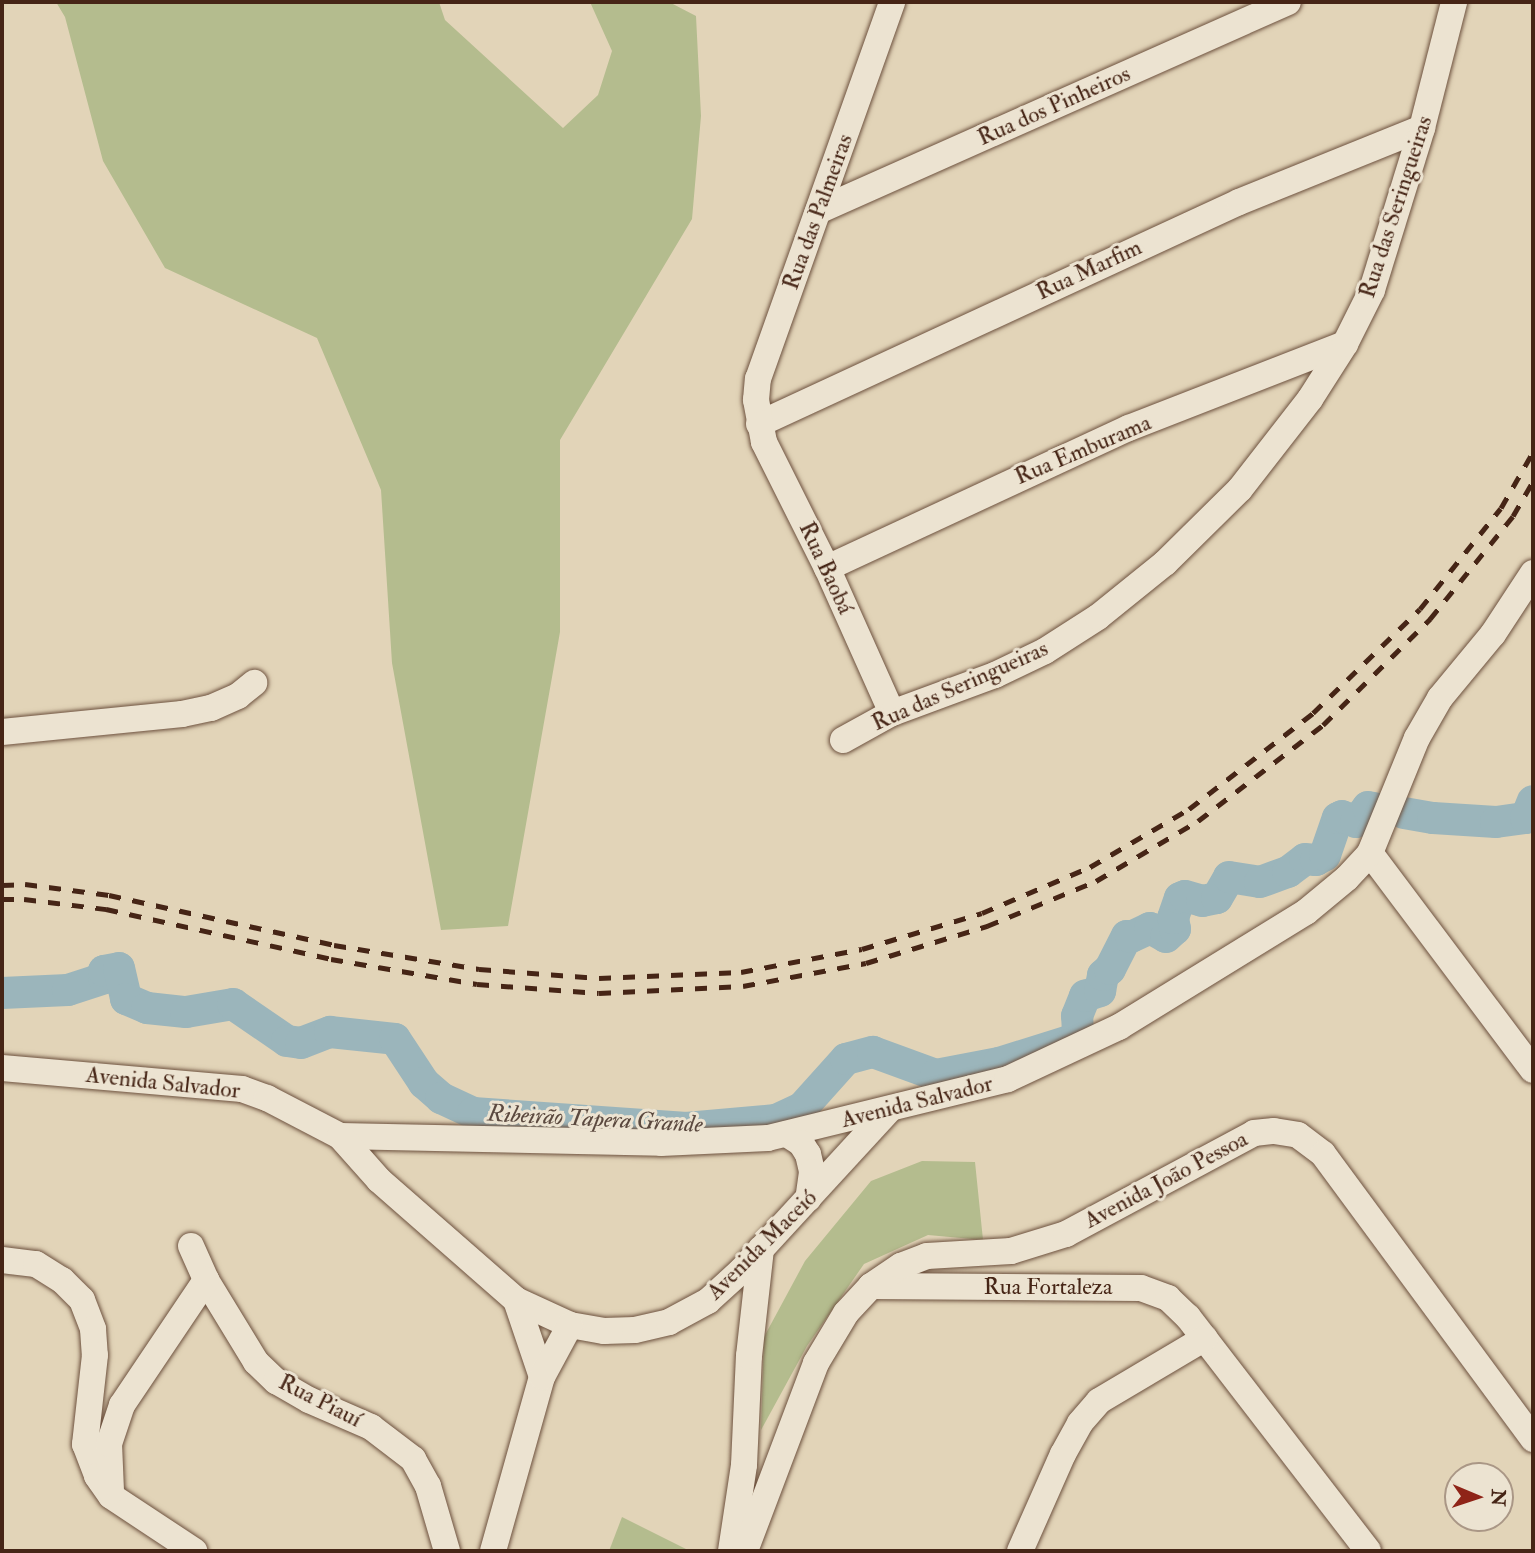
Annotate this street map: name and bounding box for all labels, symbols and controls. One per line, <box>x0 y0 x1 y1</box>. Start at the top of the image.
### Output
street label: Rua dos Pinheiros <box>973 60 1135 152</box>
street label: Rua das Seringueiras <box>1354 112 1438 302</box>
street label: Rua das Palmeiras <box>777 130 859 294</box>
street label: Rua Marfim <box>1032 234 1146 306</box>
street label: Rua Emburama <box>1011 409 1155 491</box>
street label: Rua Baobá <box>793 517 859 619</box>
street label: Rua das Seringueiras <box>868 635 1052 737</box>
street label: Avenida Salvador <box>84 1061 242 1105</box>
street label: Avenida Salvador <box>838 1070 996 1134</box>
water label: Ribeirão Tapera Grande <box>487 1099 703 1139</box>
street label: Avenida João Pessoa <box>1080 1125 1252 1235</box>
street label: Avenida Maceió <box>701 1184 823 1306</box>
street label: Rua Fortaleza <box>984 1273 1112 1301</box>
street label: Rua Piauí <box>274 1368 366 1434</box>
north arrow <box>1444 1462 1514 1532</box>
text: N <box>1486 1489 1510 1507</box>

